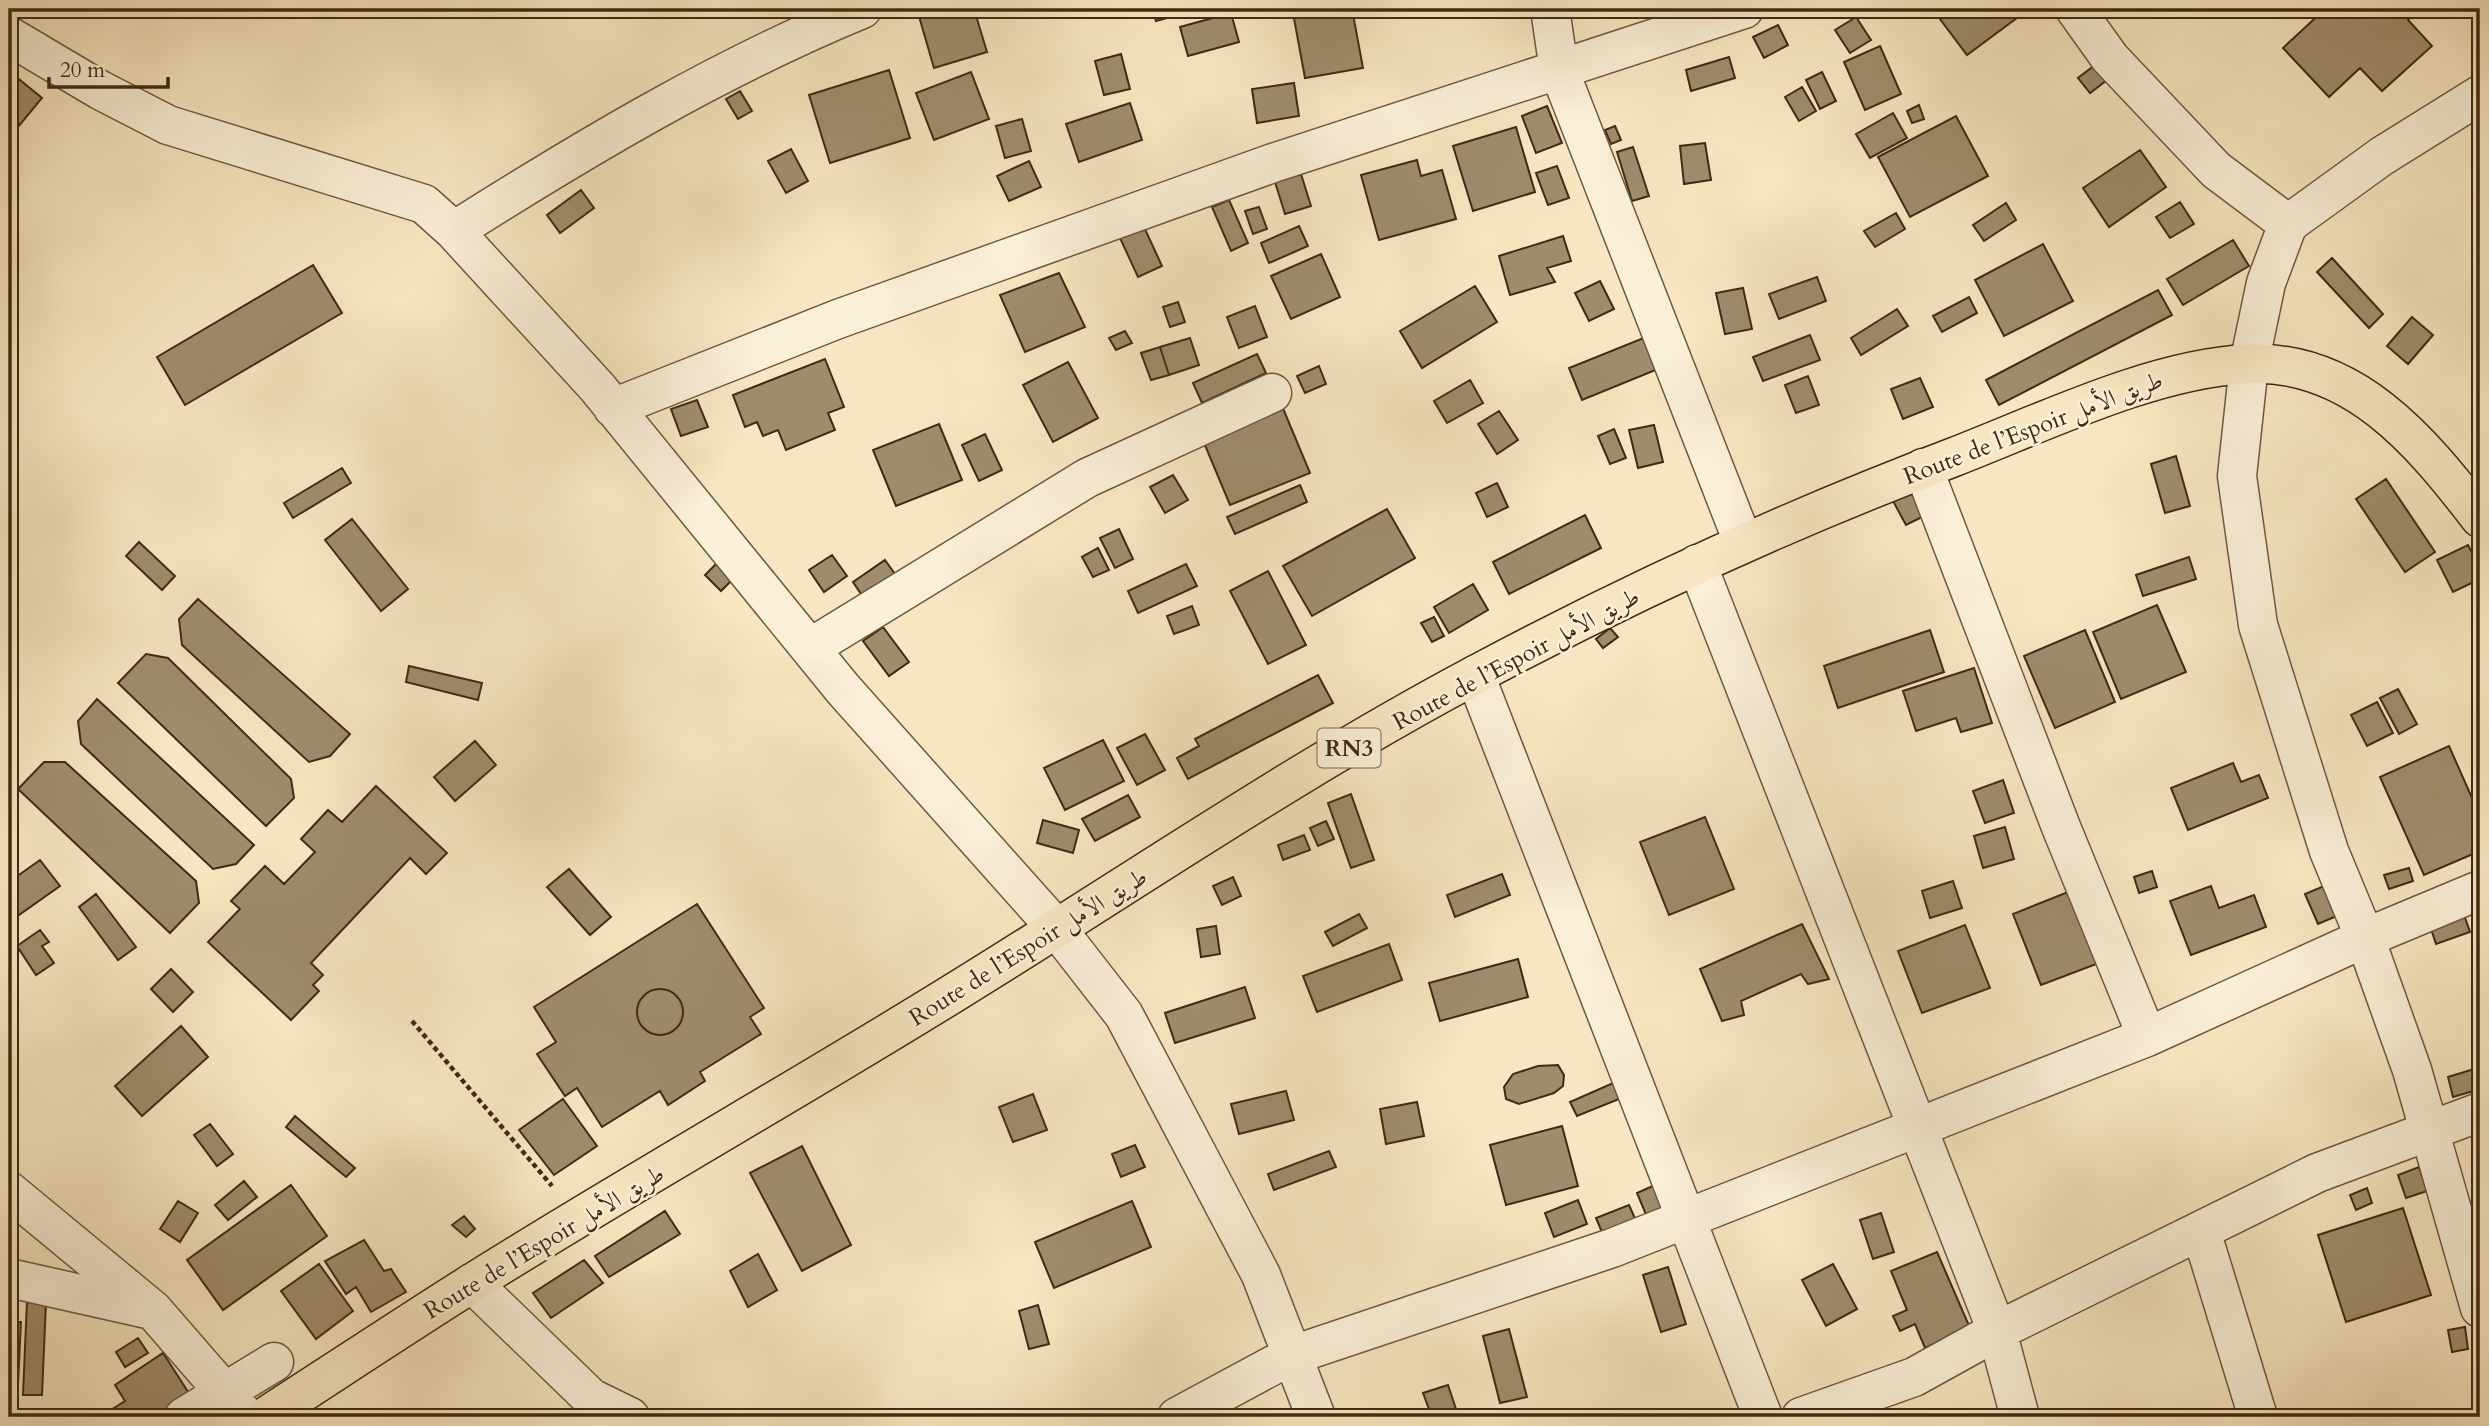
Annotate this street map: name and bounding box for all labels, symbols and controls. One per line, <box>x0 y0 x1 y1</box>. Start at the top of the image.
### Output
scale bar <box>49 46 168 90</box>
text: 20 m <box>60 56 105 85</box>
street label: Route de l’Espoir طريق الأمل <box>1899 364 2168 493</box>
street label: Route de l’Espoir طريق الأمل <box>1387 580 1646 739</box>
road number: RN3 <box>1318 728 1380 768</box>
street label: Route de l’Espoir طريق الأمل <box>903 860 1154 1034</box>
street label: Route de l’Espoir طريق الأمل <box>418 1157 671 1328</box>

